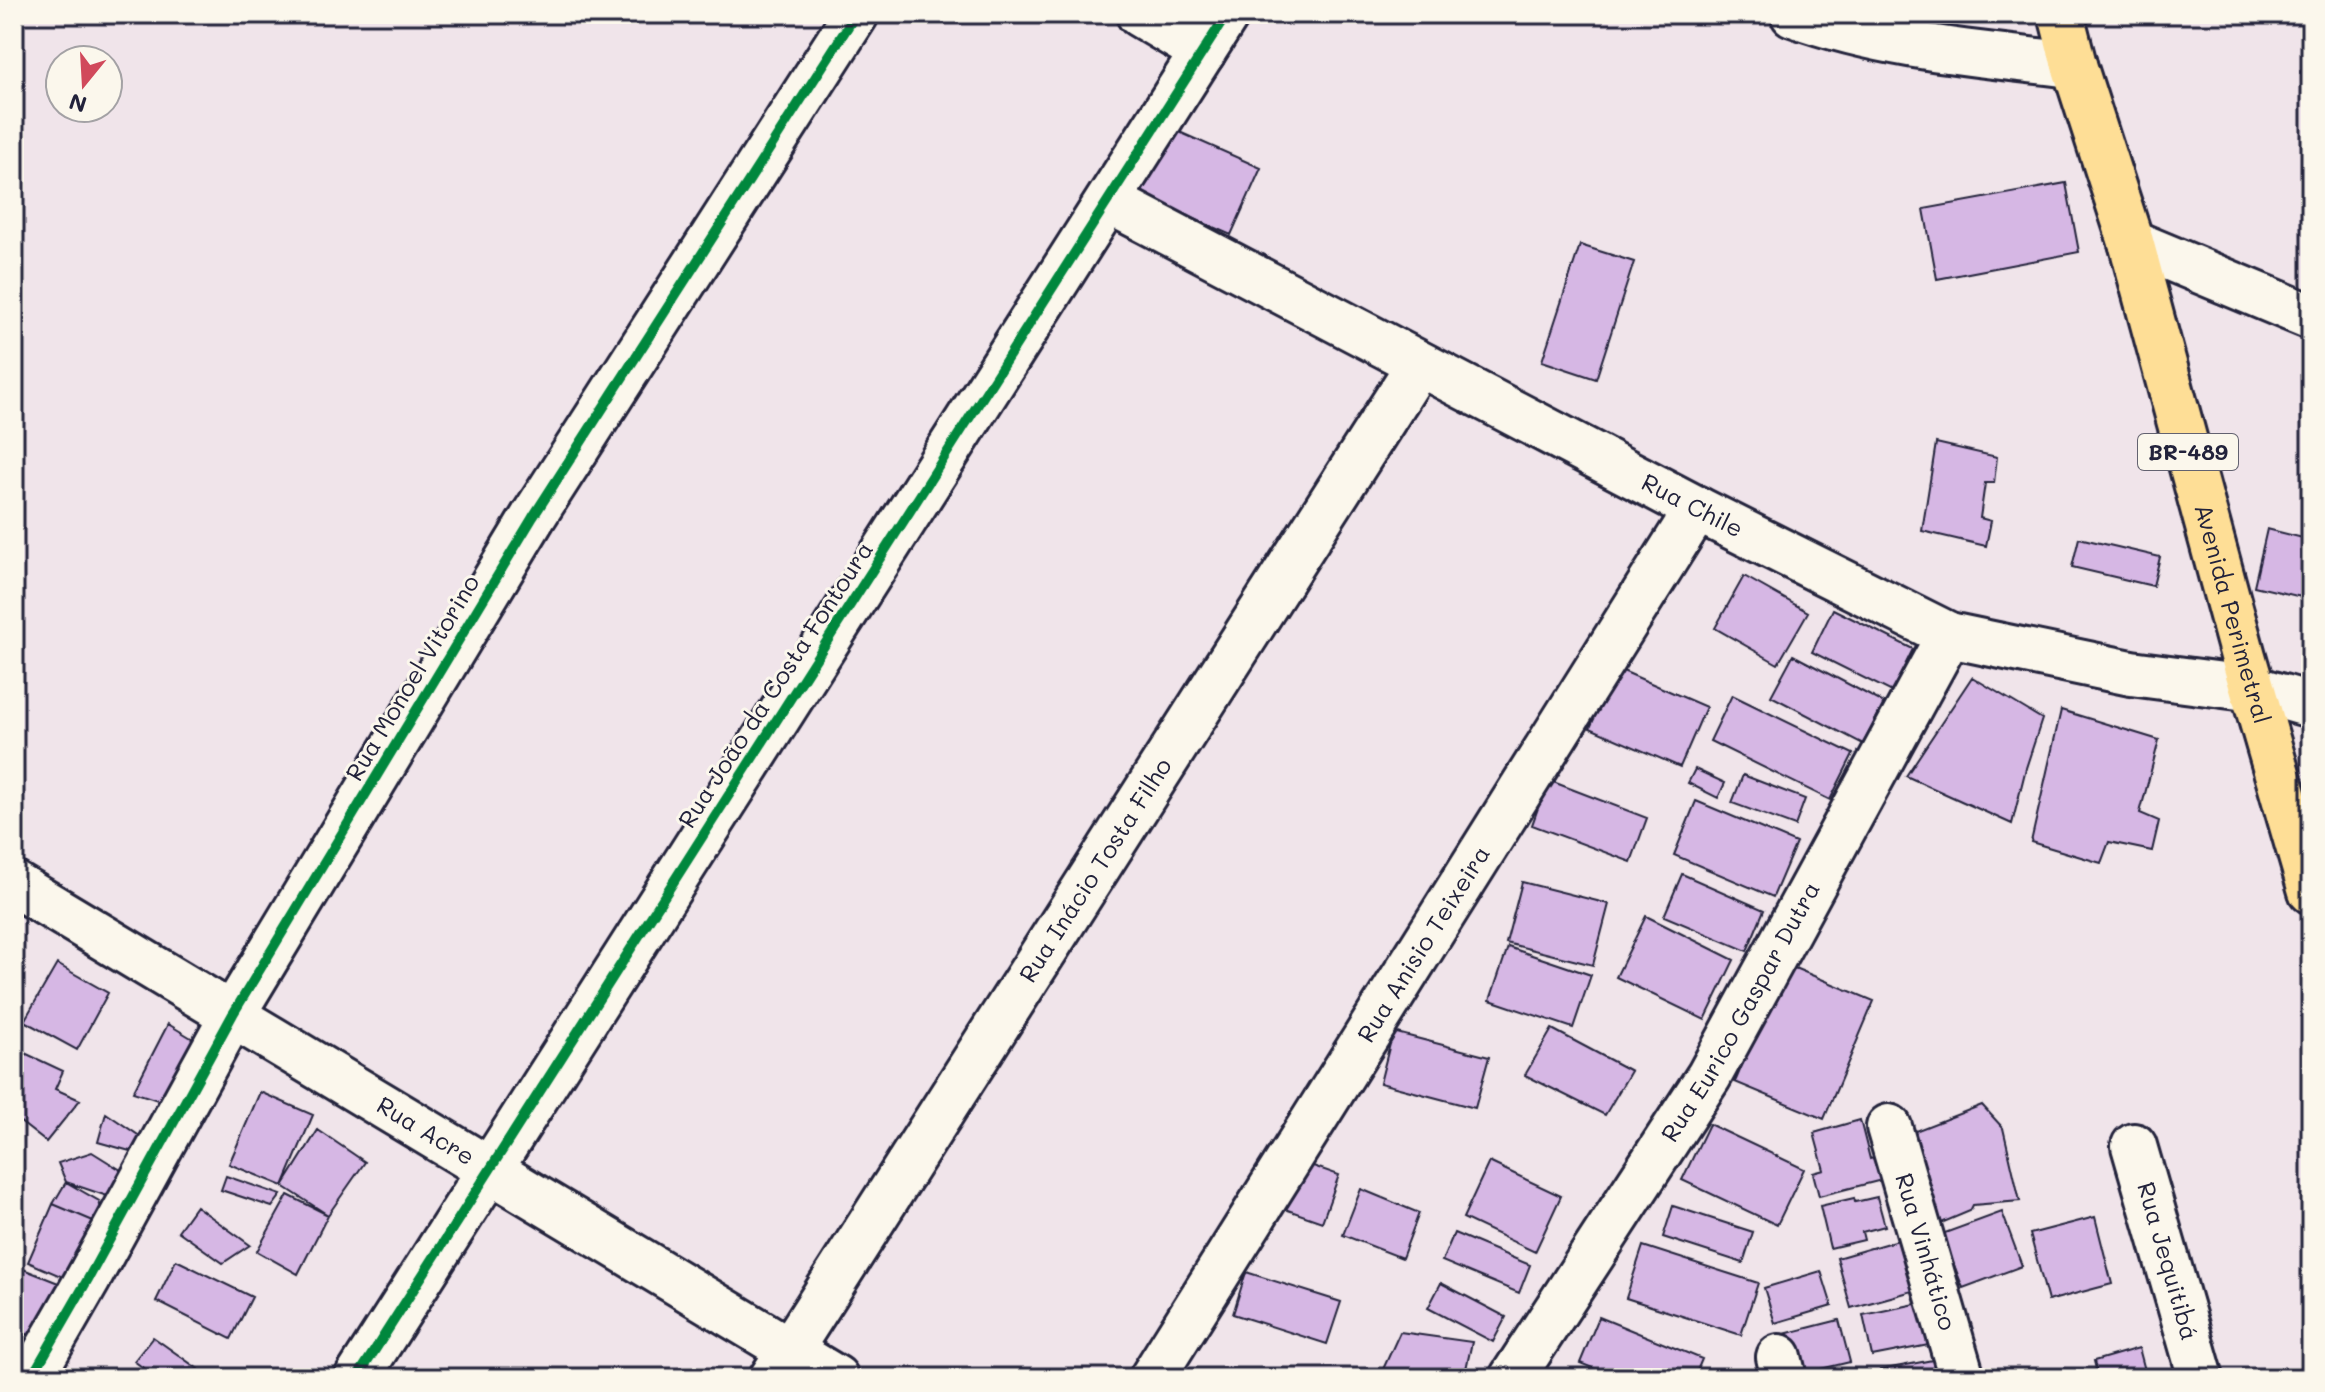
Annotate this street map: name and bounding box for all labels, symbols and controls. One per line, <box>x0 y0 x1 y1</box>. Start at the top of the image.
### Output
north arrow <box>44 44 124 124</box>
text: N <box>65 87 90 120</box>
road number: BR-489 <box>2138 434 2238 470</box>
street label: Rua Chile <box>1637 466 1749 544</box>
street label: Avenida Perimetral <box>2189 500 2279 727</box>
street label: Rua João da Costa Fontoura <box>670 535 879 833</box>
street label: Rua Monoel Vitorino <box>338 568 486 786</box>
street label: Rua Inácio Tosta Filho <box>1011 752 1178 988</box>
street label: Rua Anisio Teixeira <box>1349 839 1496 1048</box>
street label: Rua Eurico Gaspar Dutra <box>1653 876 1826 1147</box>
street label: Rua Acre <box>372 1089 481 1171</box>
street label: Rua Vinhático <box>1889 1169 1964 1334</box>
street label: Rua Jequitibá <box>2131 1178 2206 1344</box>

